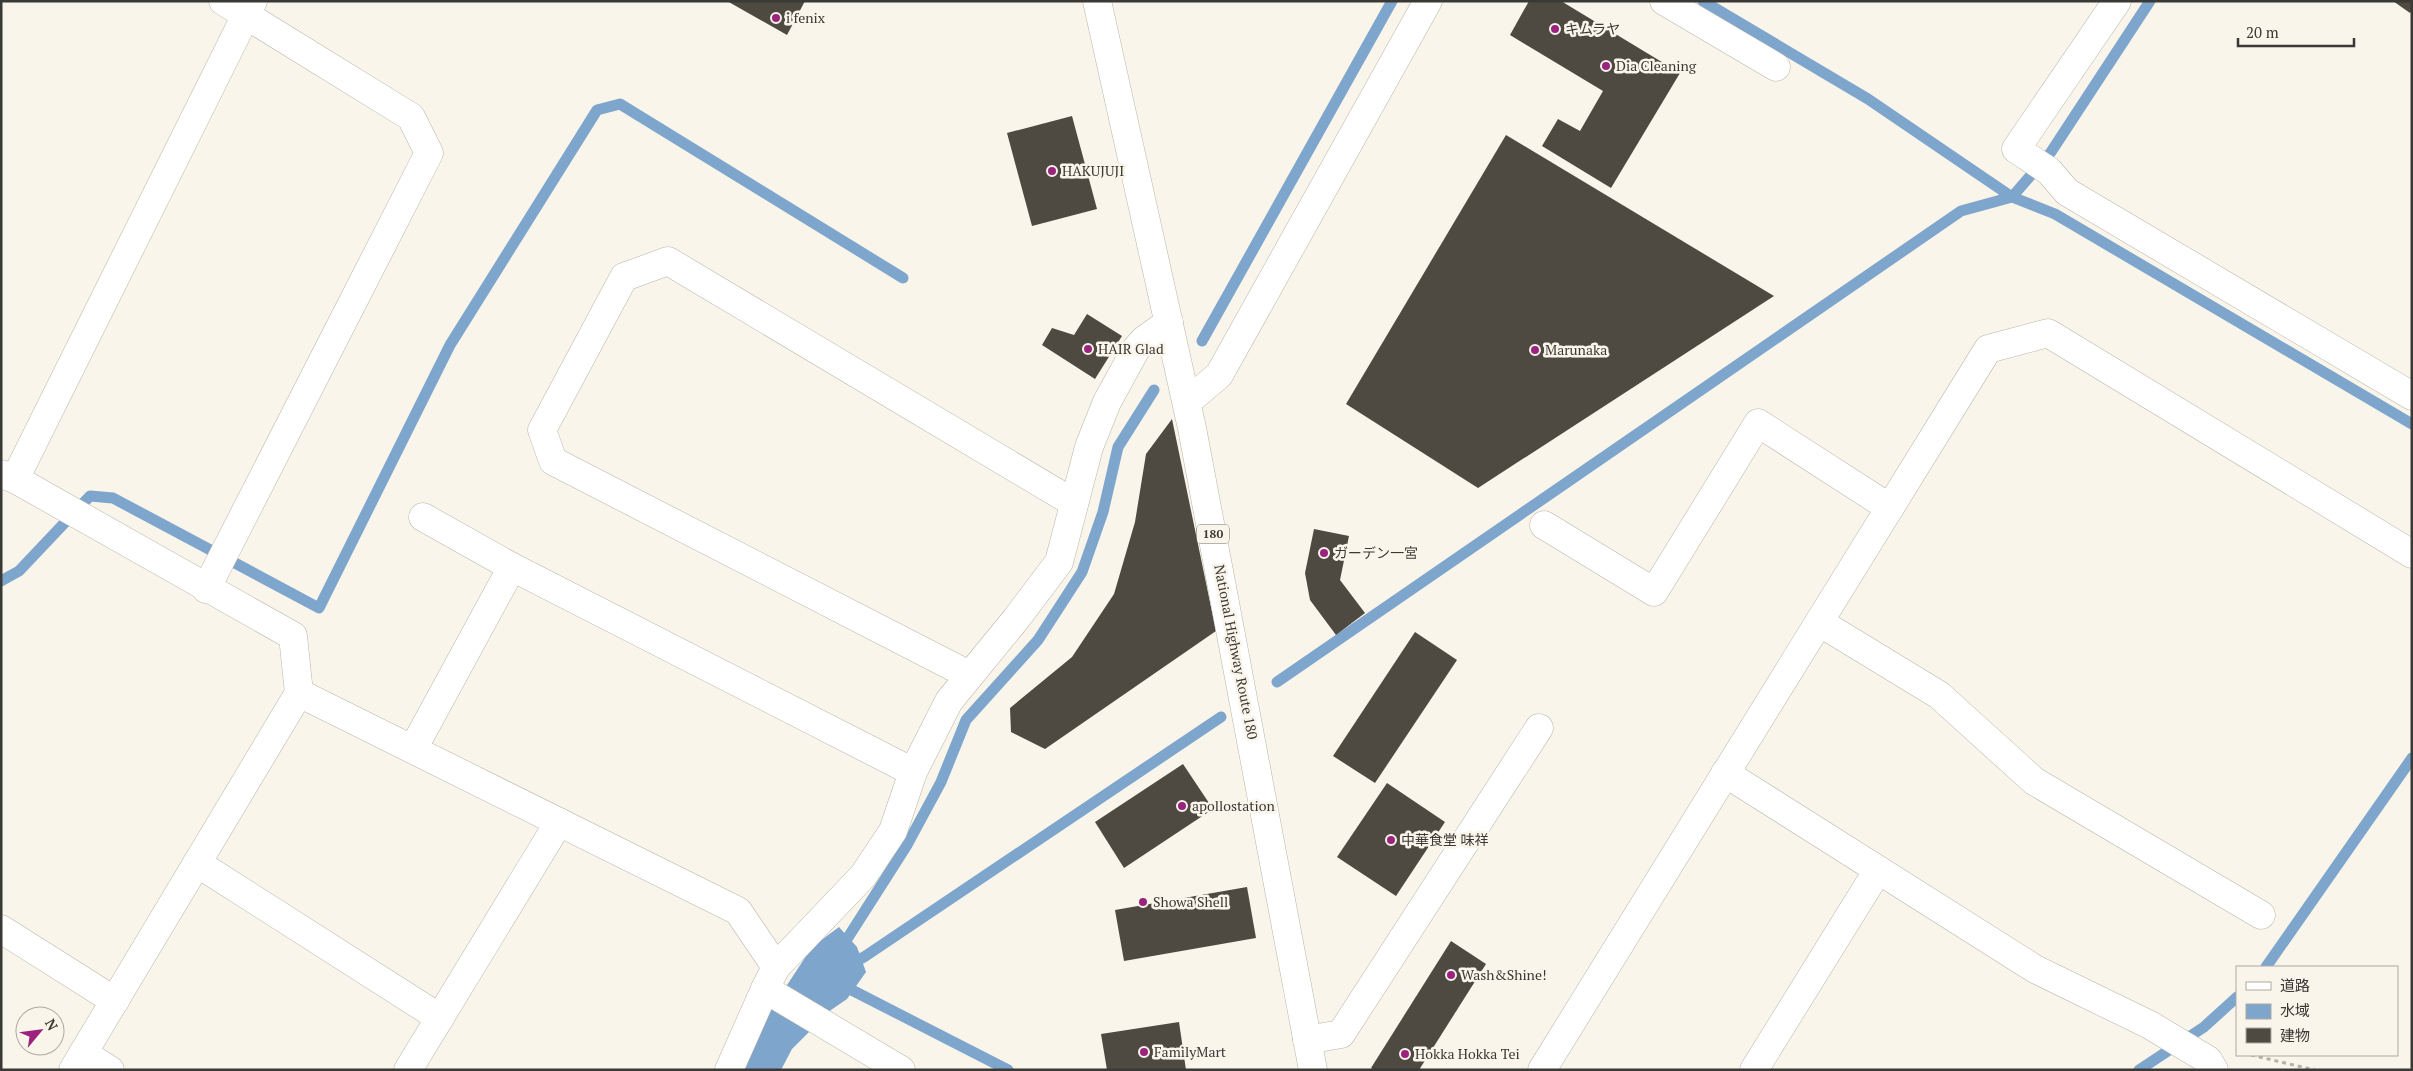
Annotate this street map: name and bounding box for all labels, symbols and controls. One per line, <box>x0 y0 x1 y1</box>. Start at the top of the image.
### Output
place label: i fenix <box>786 8 826 27</box>
marker: i fenix <box>770 12 782 24</box>
scale bar <box>2238 15 2354 47</box>
place label: キムラヤ <box>1565 19 1620 38</box>
text: 20 m <box>2246 22 2279 42</box>
marker: キムラヤ <box>1549 23 1561 35</box>
place label: Dia Cleaning <box>1616 56 1697 75</box>
marker: Dia Cleaning <box>1600 60 1612 72</box>
place label: HAKUJUJI <box>1062 161 1124 180</box>
marker: HAKUJUJI <box>1046 165 1058 177</box>
place label: HAIR Glad <box>1098 339 1164 358</box>
place label: Marunaka <box>1545 340 1607 359</box>
marker: HAIR Glad <box>1082 343 1094 355</box>
marker: Marunaka <box>1529 344 1541 356</box>
road number: 180 <box>1197 524 1229 544</box>
place label: ガーデン一宮 <box>1334 543 1418 562</box>
marker: ガーデン一宮 <box>1318 547 1330 559</box>
street label: National Highway Route 180 <box>1210 563 1263 741</box>
place label: apollostation <box>1192 796 1275 815</box>
marker: apollostation <box>1176 800 1188 812</box>
place label: 中華食堂 味祥 <box>1401 830 1488 849</box>
marker: 中華食堂 味祥 <box>1385 834 1397 846</box>
place label: Showa Shell <box>1153 892 1228 911</box>
marker: Showa Shell <box>1137 896 1149 908</box>
place label: Wash&Shine! <box>1461 965 1547 984</box>
legend <box>2236 966 2398 1056</box>
marker: Wash&Shine! <box>1445 969 1457 981</box>
text: 道路 <box>2280 975 2310 995</box>
text: 水域 <box>2280 1000 2310 1020</box>
north arrow <box>15 1006 65 1056</box>
text: N <box>41 1015 63 1034</box>
text: 建物 <box>2280 1025 2310 1045</box>
place label: FamilyMart <box>1154 1042 1227 1061</box>
place label: Hokka Hokka Tei <box>1415 1044 1520 1063</box>
marker: FamilyMart <box>1138 1046 1150 1058</box>
marker: Hokka Hokka Tei <box>1399 1048 1411 1060</box>

